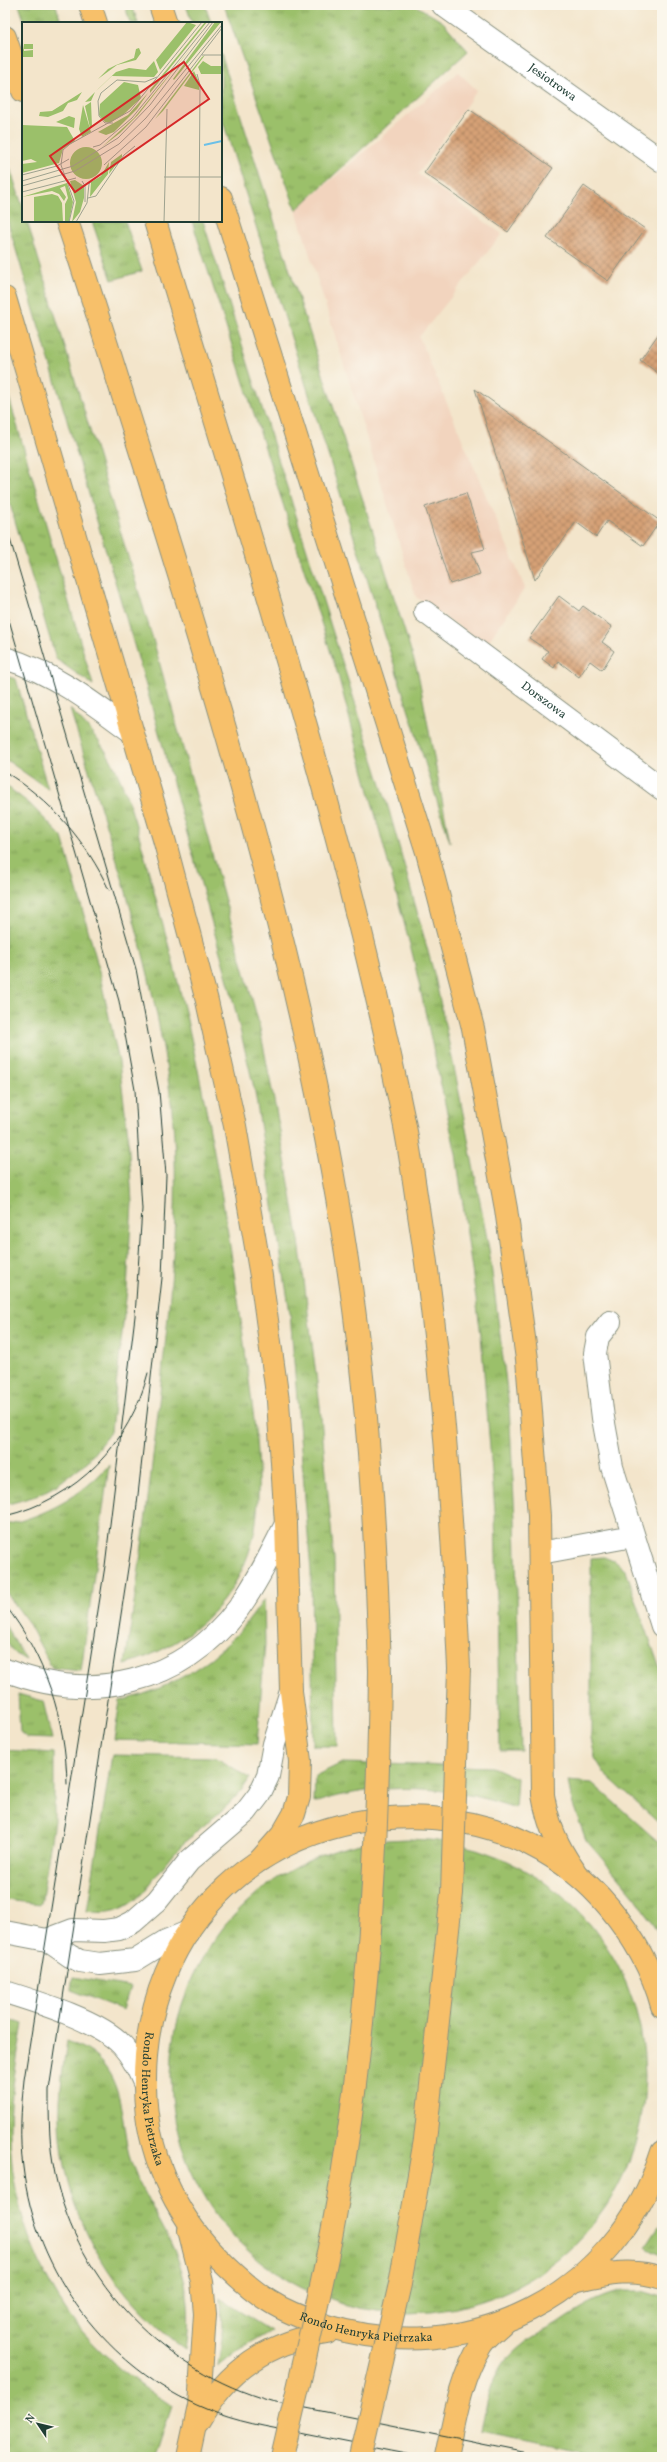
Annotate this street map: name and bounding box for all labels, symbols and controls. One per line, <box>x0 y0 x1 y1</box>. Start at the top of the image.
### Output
inset map <box>22 22 222 222</box>
street label: Jesiotrowa <box>525 60 579 105</box>
street label: Dorszowa <box>518 678 570 723</box>
street label: Rondo Henryka Pietrzaka <box>137 2031 167 2168</box>
street label: Rondo Henryka Pietrzaka <box>297 2309 433 2347</box>
north arrow <box>18 2404 58 2444</box>
text: N <box>23 2412 39 2427</box>

